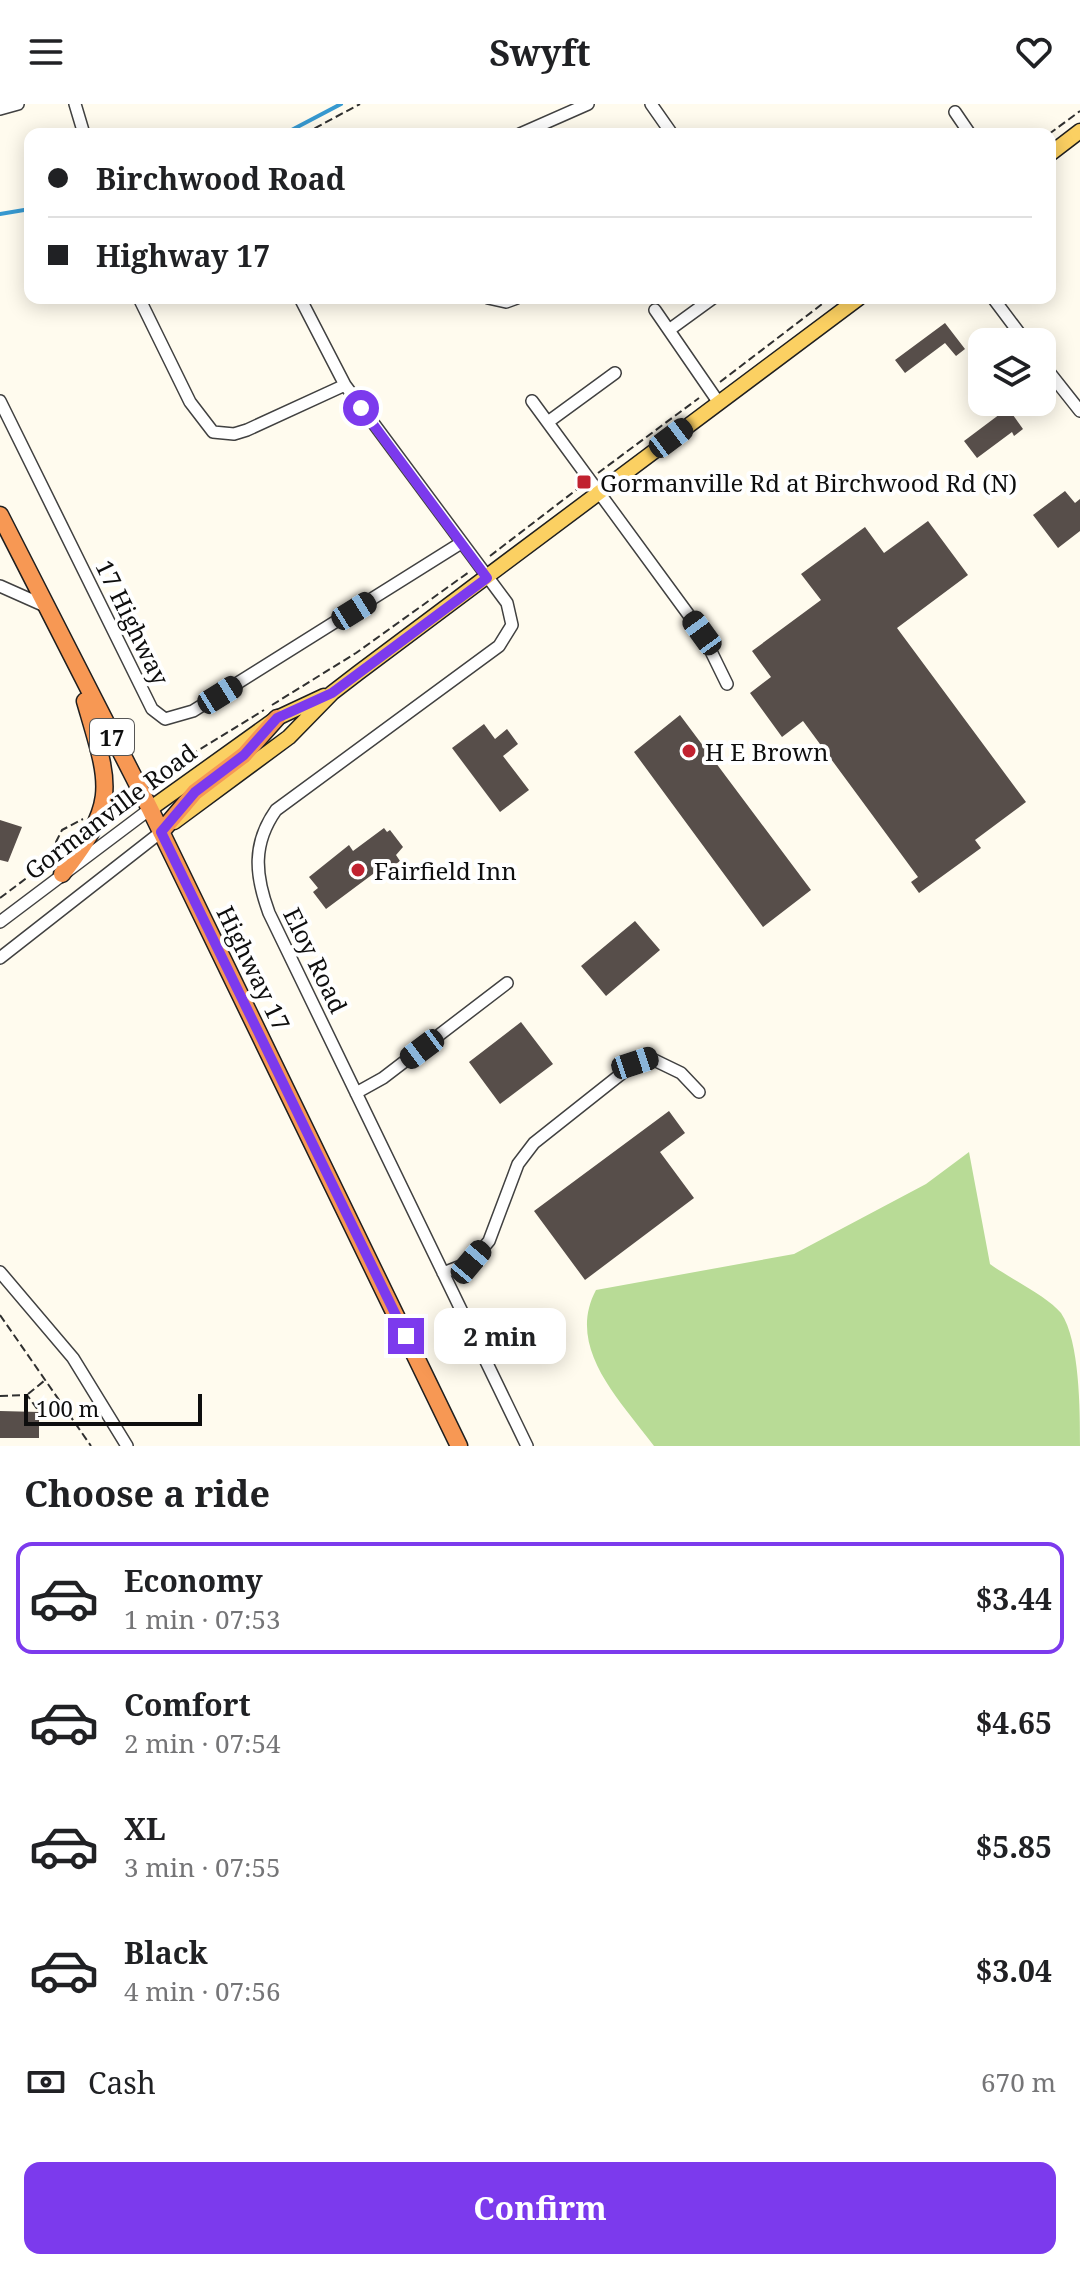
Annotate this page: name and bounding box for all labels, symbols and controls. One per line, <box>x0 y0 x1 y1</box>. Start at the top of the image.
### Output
text: Swyft <box>489 28 591 77</box>
icon: menu <box>24 30 68 74</box>
icon: heart <box>1012 30 1056 74</box>
text: Birchwood Road <box>96 158 345 199</box>
text: Highway 17 <box>96 235 270 276</box>
map controls <box>968 328 1056 416</box>
button: layers <box>968 328 1056 416</box>
route start <box>343 390 379 426</box>
car <box>645 414 697 462</box>
place label: Gormanville Rd at Birchwood Rd (N) <box>600 466 1017 499</box>
marker: Gormanville Rd at Birchwood Rd (N) <box>575 473 593 491</box>
street label: 17 Highway <box>89 554 178 690</box>
car <box>327 588 381 634</box>
car <box>678 607 726 659</box>
car <box>193 672 247 718</box>
road number: 17 <box>90 719 134 755</box>
street label: Gormanville Road <box>17 735 203 887</box>
place label: H E Brown <box>705 735 828 768</box>
marker: H E Brown <box>680 742 698 760</box>
place label: Fairfield Inn <box>374 854 517 887</box>
marker: Fairfield Inn <box>349 861 367 879</box>
street label: Highway 17 <box>210 900 298 1036</box>
street label: Eloy Road <box>276 902 356 1018</box>
car <box>396 1025 448 1073</box>
car <box>608 1044 662 1082</box>
car <box>446 1236 496 1288</box>
callout: 2 min <box>434 1308 566 1364</box>
route end <box>388 1318 424 1354</box>
text: 2 min <box>463 1318 537 1354</box>
scale bar <box>24 1390 202 1426</box>
text: 100 m <box>36 1393 99 1423</box>
text: Choose a ride <box>24 1469 270 1518</box>
text: Economy <box>124 1560 263 1601</box>
icon: car <box>28 1562 100 1634</box>
text: $3.44 <box>975 1578 1052 1619</box>
text: 1 min · 07:53 <box>124 1601 281 1637</box>
text: Comfort <box>124 1684 251 1725</box>
icon: car <box>28 1686 100 1758</box>
text: $4.65 <box>975 1702 1052 1743</box>
text: 2 min · 07:54 <box>124 1725 281 1761</box>
text: XL <box>124 1808 166 1849</box>
icon: car <box>28 1810 100 1882</box>
text: $5.85 <box>975 1826 1052 1867</box>
text: 3 min · 07:55 <box>124 1849 281 1885</box>
text: Black <box>124 1932 208 1973</box>
icon: car <box>28 1934 100 2006</box>
text: $3.04 <box>975 1950 1052 1991</box>
text: 4 min · 07:56 <box>124 1973 281 2009</box>
icon: cash <box>24 2060 68 2104</box>
text: Cash <box>88 2062 156 2103</box>
text: 670 m <box>981 2064 1056 2100</box>
button: Confirm <box>24 2162 1056 2254</box>

